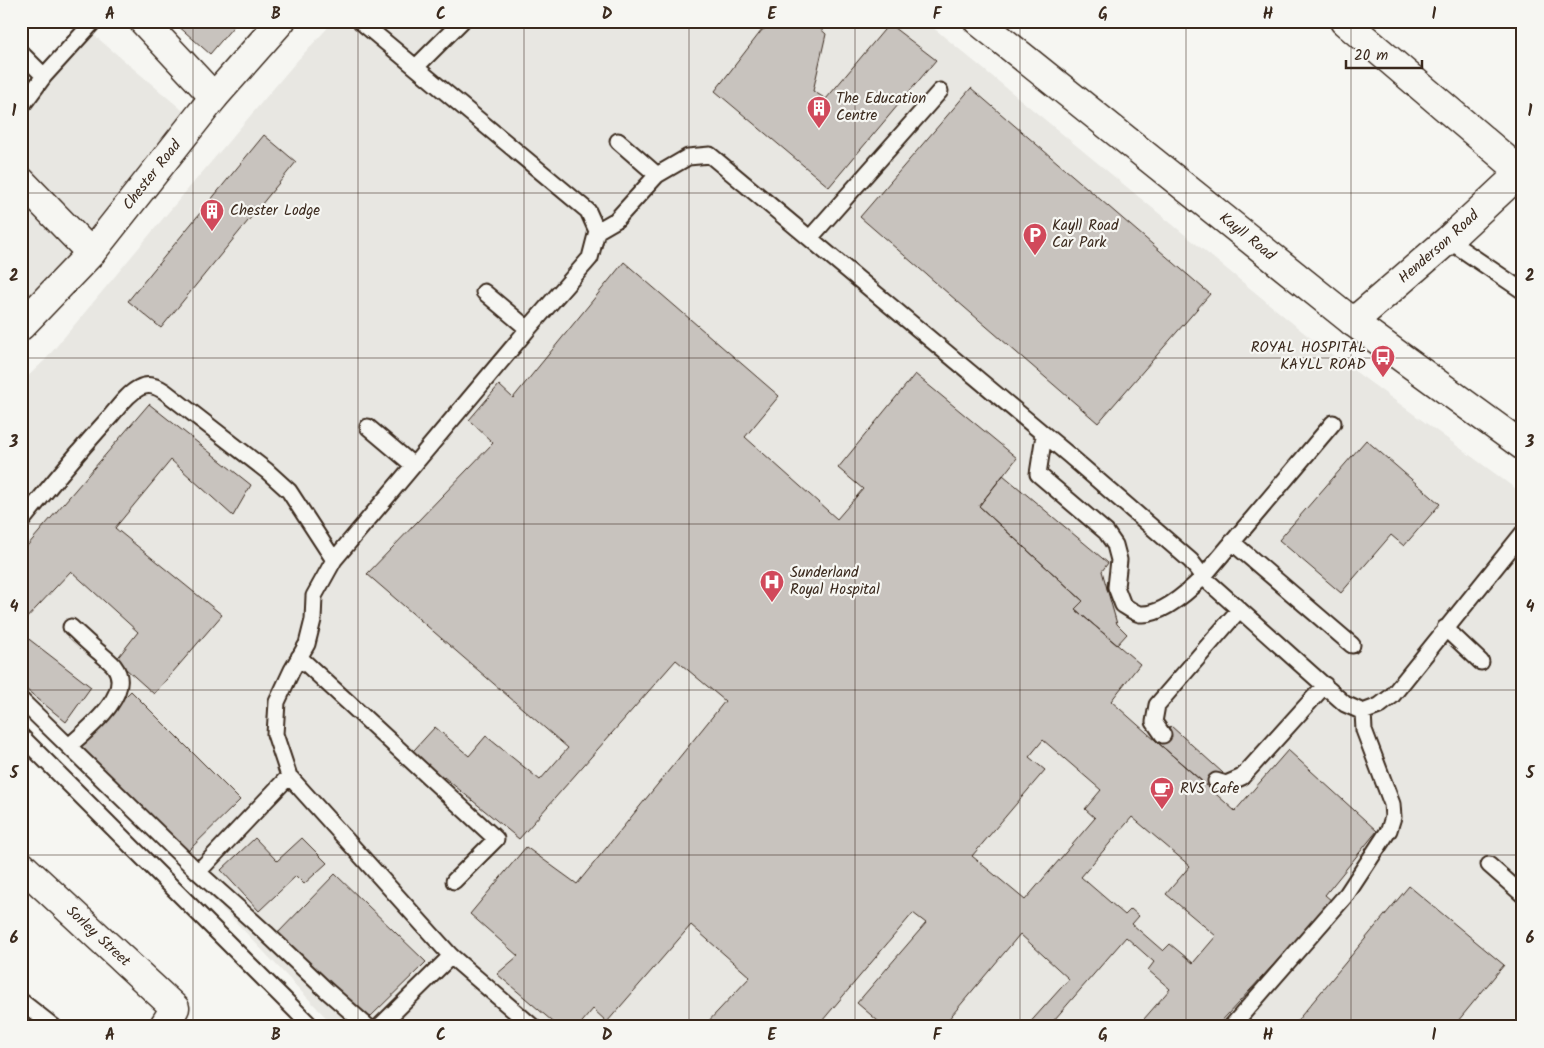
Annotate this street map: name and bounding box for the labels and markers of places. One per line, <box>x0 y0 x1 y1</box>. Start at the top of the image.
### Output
place label: The Education Centre <box>836 87 926 128</box>
building icon: The Education Centre <box>806 95 832 129</box>
building icon: Chester Lodge <box>199 198 225 232</box>
place label: Chester Lodge <box>230 199 320 223</box>
place label: Kayll Road Car Park <box>1052 214 1119 255</box>
parking icon: Kayll Road Car Park <box>1022 222 1048 256</box>
place label: ROYAL HOSPITAL KAYLL ROAD <box>1251 336 1366 377</box>
bus stop icon: ROYAL HOSPITAL KAYLL ROAD <box>1370 344 1396 378</box>
place label: Sunderland Royal Hospital <box>790 561 880 602</box>
hospital icon: Sunderland Royal Hospital <box>759 569 785 603</box>
cafe icon: RVS Cafe <box>1149 776 1175 810</box>
place label: RVS Cafe <box>1180 777 1239 801</box>

